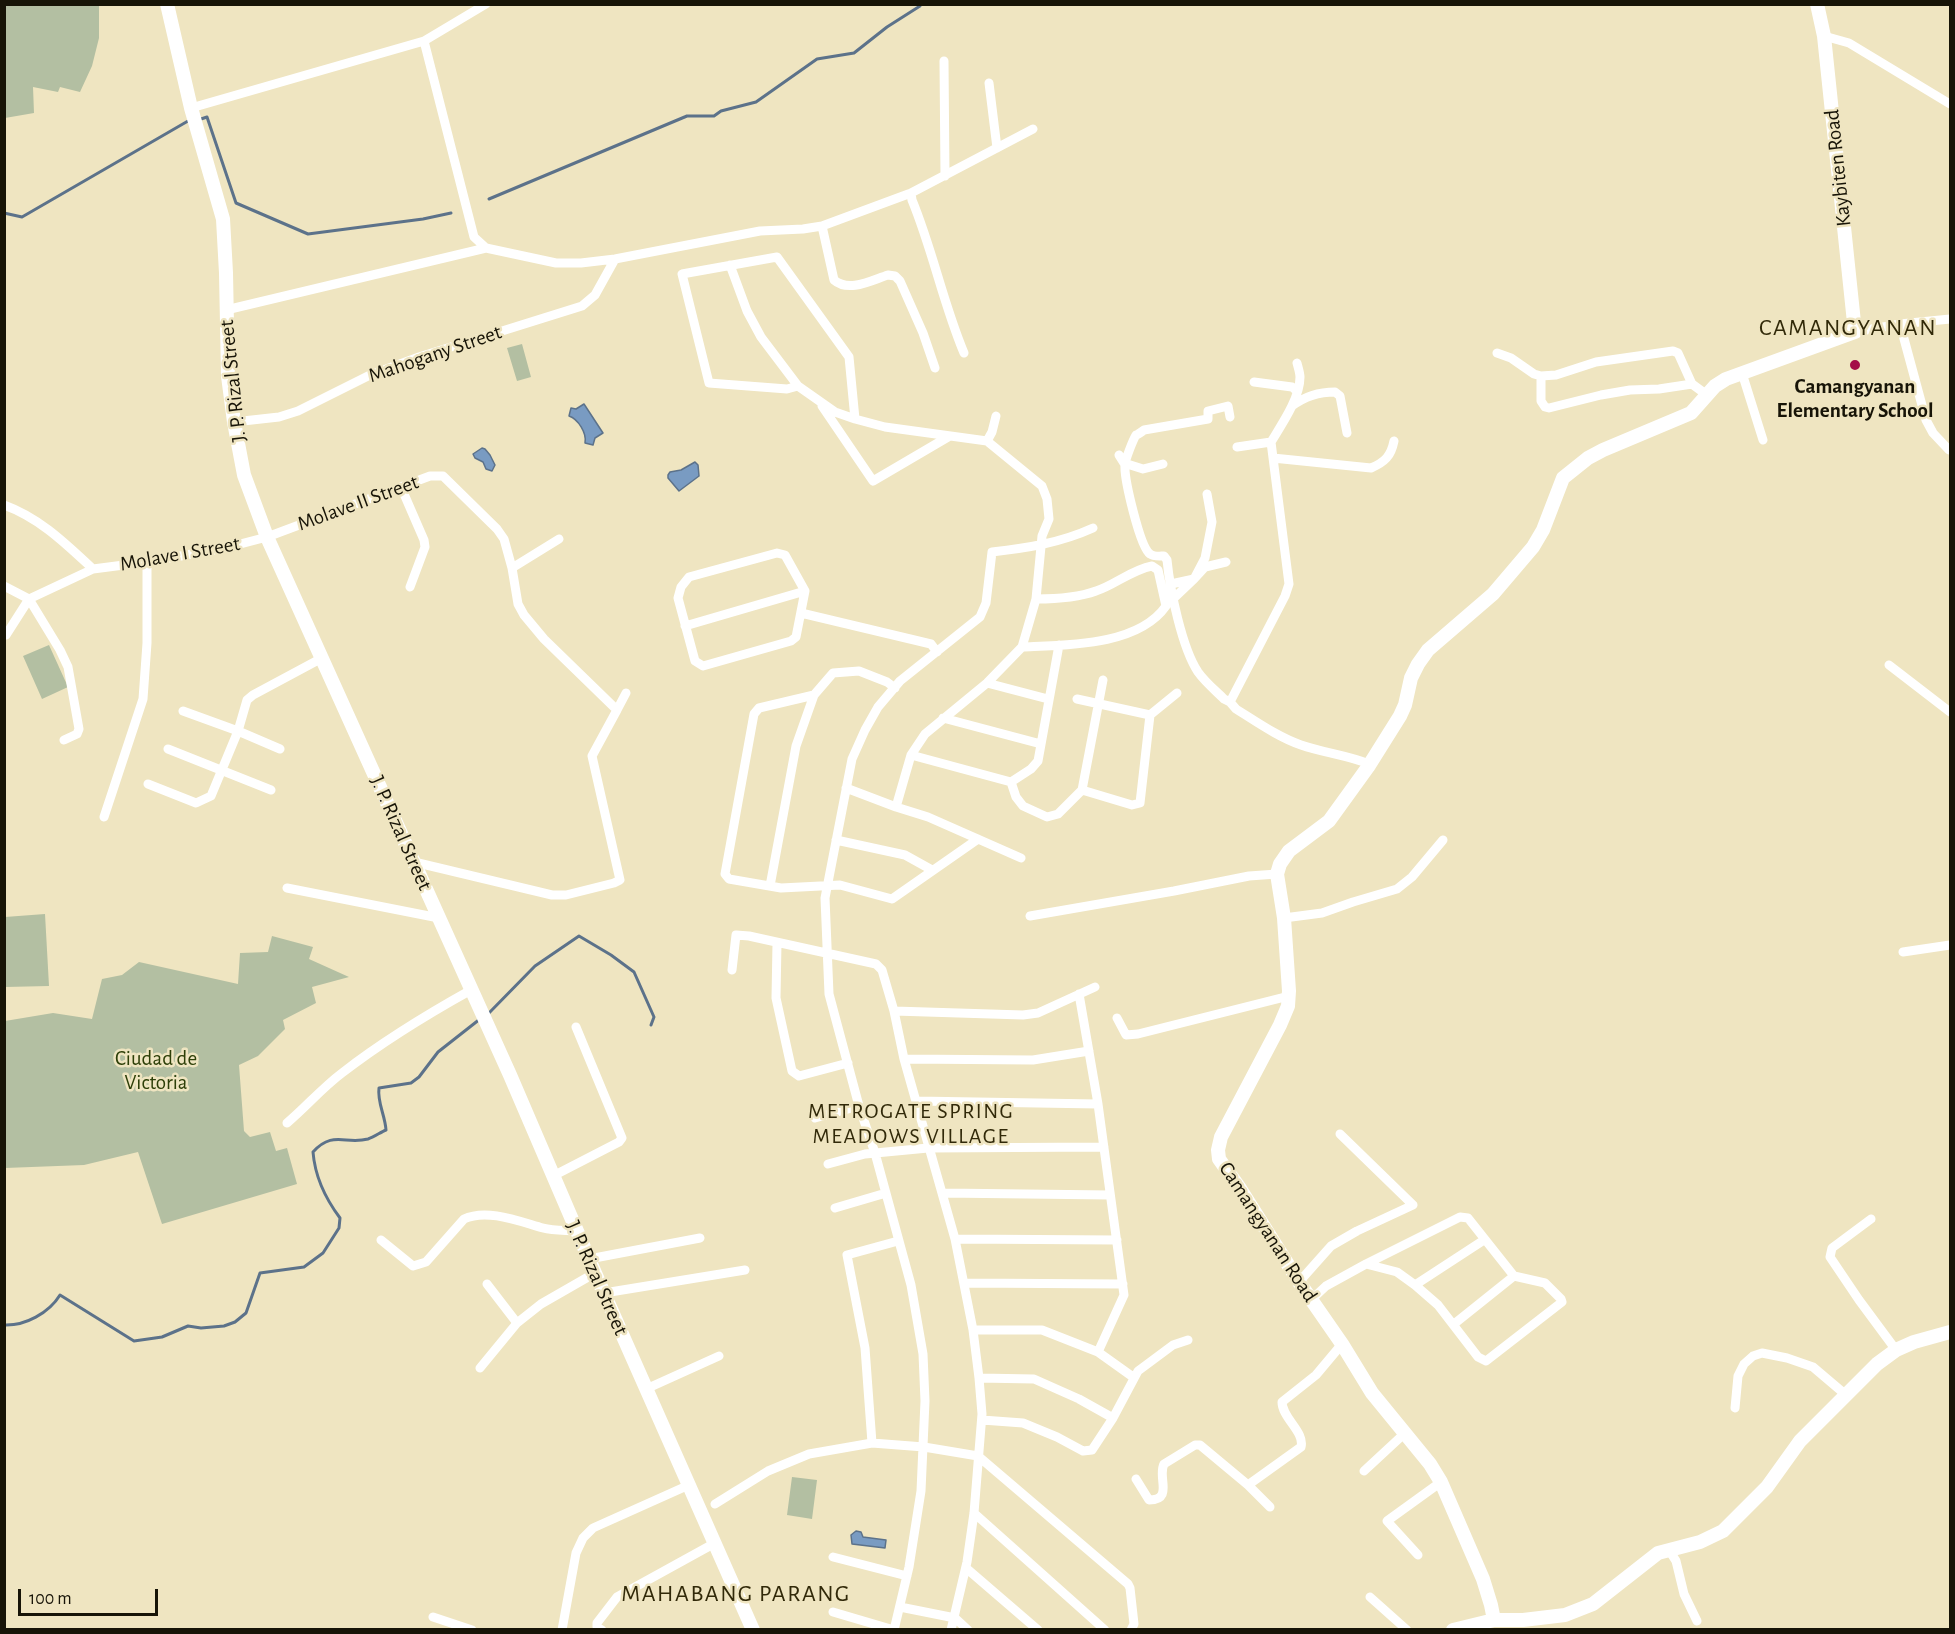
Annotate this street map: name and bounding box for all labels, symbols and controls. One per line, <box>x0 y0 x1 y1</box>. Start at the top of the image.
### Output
street label: Kaybiten Road <box>1819 108 1857 228</box>
district label: CAMANGYANAN <box>1759 314 1937 342</box>
street label: J. P. Rizal Street <box>214 319 252 443</box>
street label: Mahogany Street <box>365 319 505 389</box>
marker: Camangyanan Elementary School <box>1848 358 1862 372</box>
place label: Camangyanan Elementary School <box>1777 374 1933 424</box>
street label: Molave II Street <box>294 469 422 537</box>
street label: Molave I Street <box>118 531 242 577</box>
street label: J. P. Rizal Street <box>365 772 437 894</box>
park label: Ciudad de Victoria <box>115 1046 197 1096</box>
district label: METROGATE SPRING MEADOWS VILLAGE <box>808 1098 1014 1150</box>
street label: Camangyanan Road <box>1213 1157 1323 1307</box>
street label: J. P. Rizal Street <box>561 1217 633 1339</box>
scale bar <box>21 1577 160 1615</box>
district label: MAHABANG PARANG <box>621 1580 851 1608</box>
text: 100 m <box>29 1590 72 1608</box>

